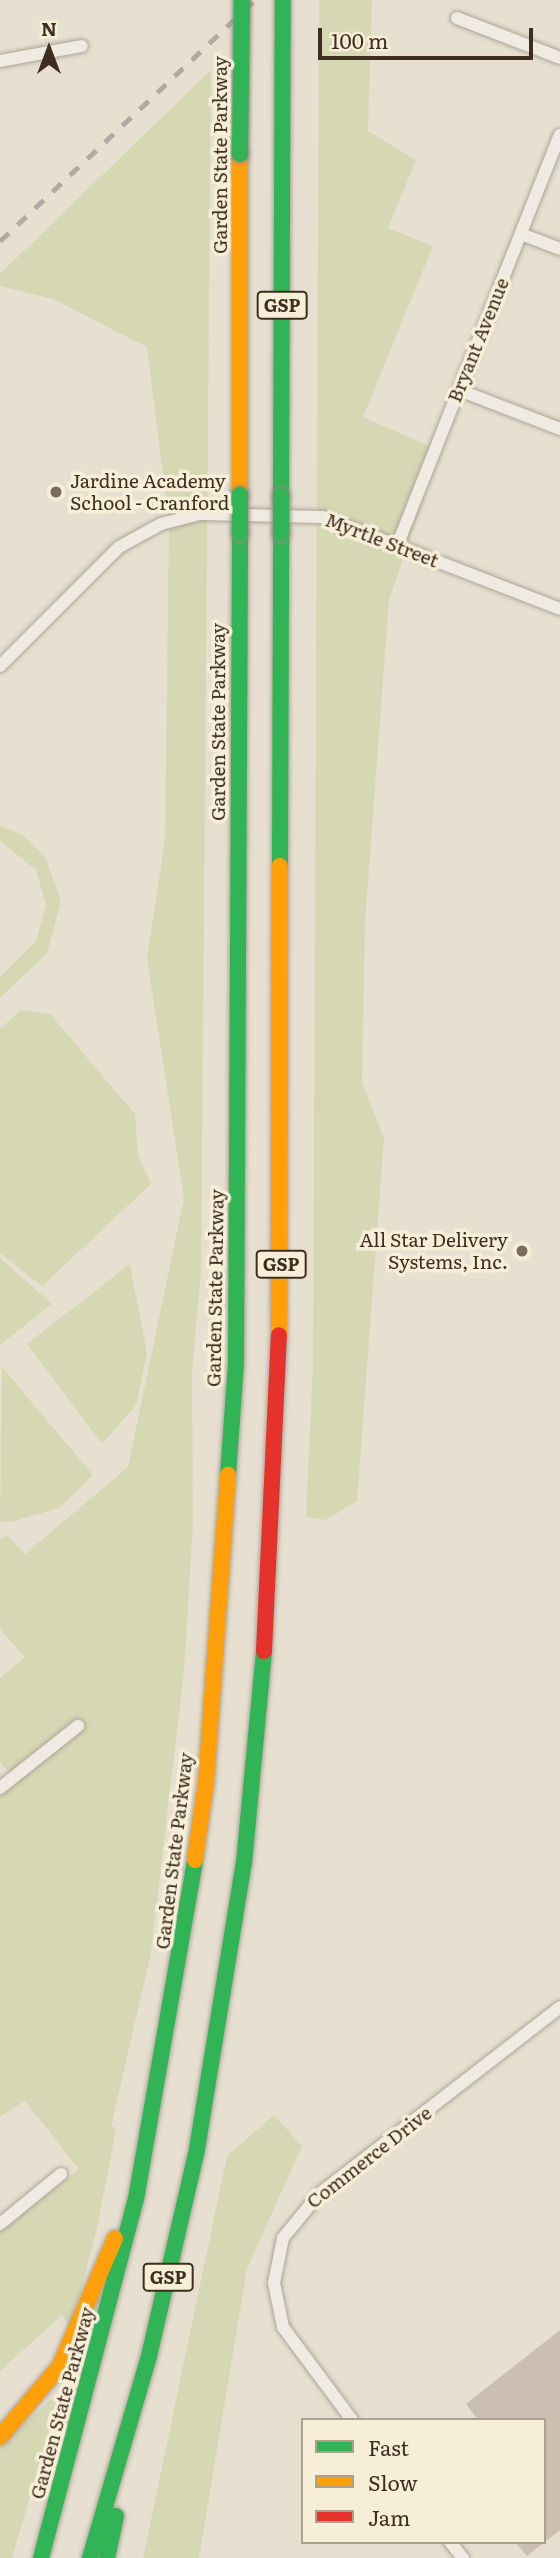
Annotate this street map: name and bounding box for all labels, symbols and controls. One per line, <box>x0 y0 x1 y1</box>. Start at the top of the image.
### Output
north arrow <box>14 14 84 84</box>
text: N <box>41 14 57 42</box>
scale bar <box>322 14 537 58</box>
text: 100 m <box>331 24 388 55</box>
street label: Garden State Parkway <box>209 56 231 254</box>
street label: Bryant Avenue <box>443 274 513 406</box>
road number: GSP <box>256 290 308 320</box>
place label: Jardine Academy School - Cranford <box>70 470 229 514</box>
marker: Jardine Academy School - Cranford <box>48 484 64 500</box>
street label: Myrtle Street <box>322 508 442 572</box>
street label: Garden State Parkway <box>207 623 229 821</box>
street label: Garden State Parkway <box>202 1189 228 1387</box>
place label: All Star Delivery Systems, Inc. <box>359 1229 508 1273</box>
marker: All Star Delivery Systems, Inc. <box>514 1243 530 1259</box>
road number: GSP <box>255 1250 307 1279</box>
street label: Garden State Parkway <box>151 1751 197 1951</box>
street label: Commerce Drive <box>302 2101 436 2213</box>
road number: GSP <box>142 2262 194 2292</box>
street label: Garden State Parkway <box>25 2304 99 2502</box>
legend <box>301 2418 546 2544</box>
text: Fast <box>368 2431 409 2462</box>
text: Slow <box>368 2466 418 2497</box>
text: Jam <box>368 2501 410 2532</box>

